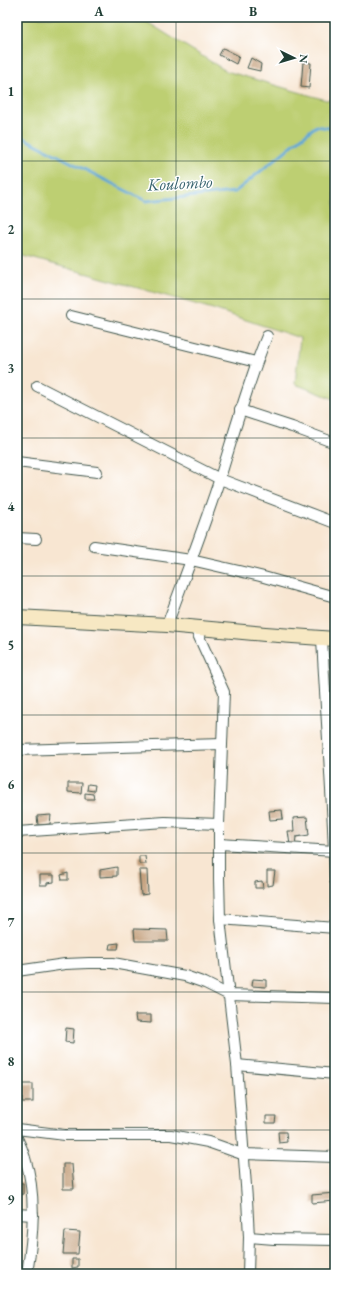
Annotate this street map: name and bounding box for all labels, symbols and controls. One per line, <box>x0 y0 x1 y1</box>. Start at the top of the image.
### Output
text: A <box>93 3 104 20</box>
text: B <box>249 3 257 20</box>
north arrow <box>274 38 314 78</box>
text: N <box>297 54 311 64</box>
text: 1 <box>8 83 15 100</box>
water label: Koulombo <box>146 170 214 196</box>
text: 2 <box>8 221 15 238</box>
text: 3 <box>8 360 15 377</box>
text: 4 <box>8 498 15 515</box>
text: 5 <box>8 637 14 654</box>
text: 6 <box>8 776 15 793</box>
text: 7 <box>8 914 15 931</box>
text: 8 <box>8 1053 15 1070</box>
text: 9 <box>8 1191 15 1208</box>

